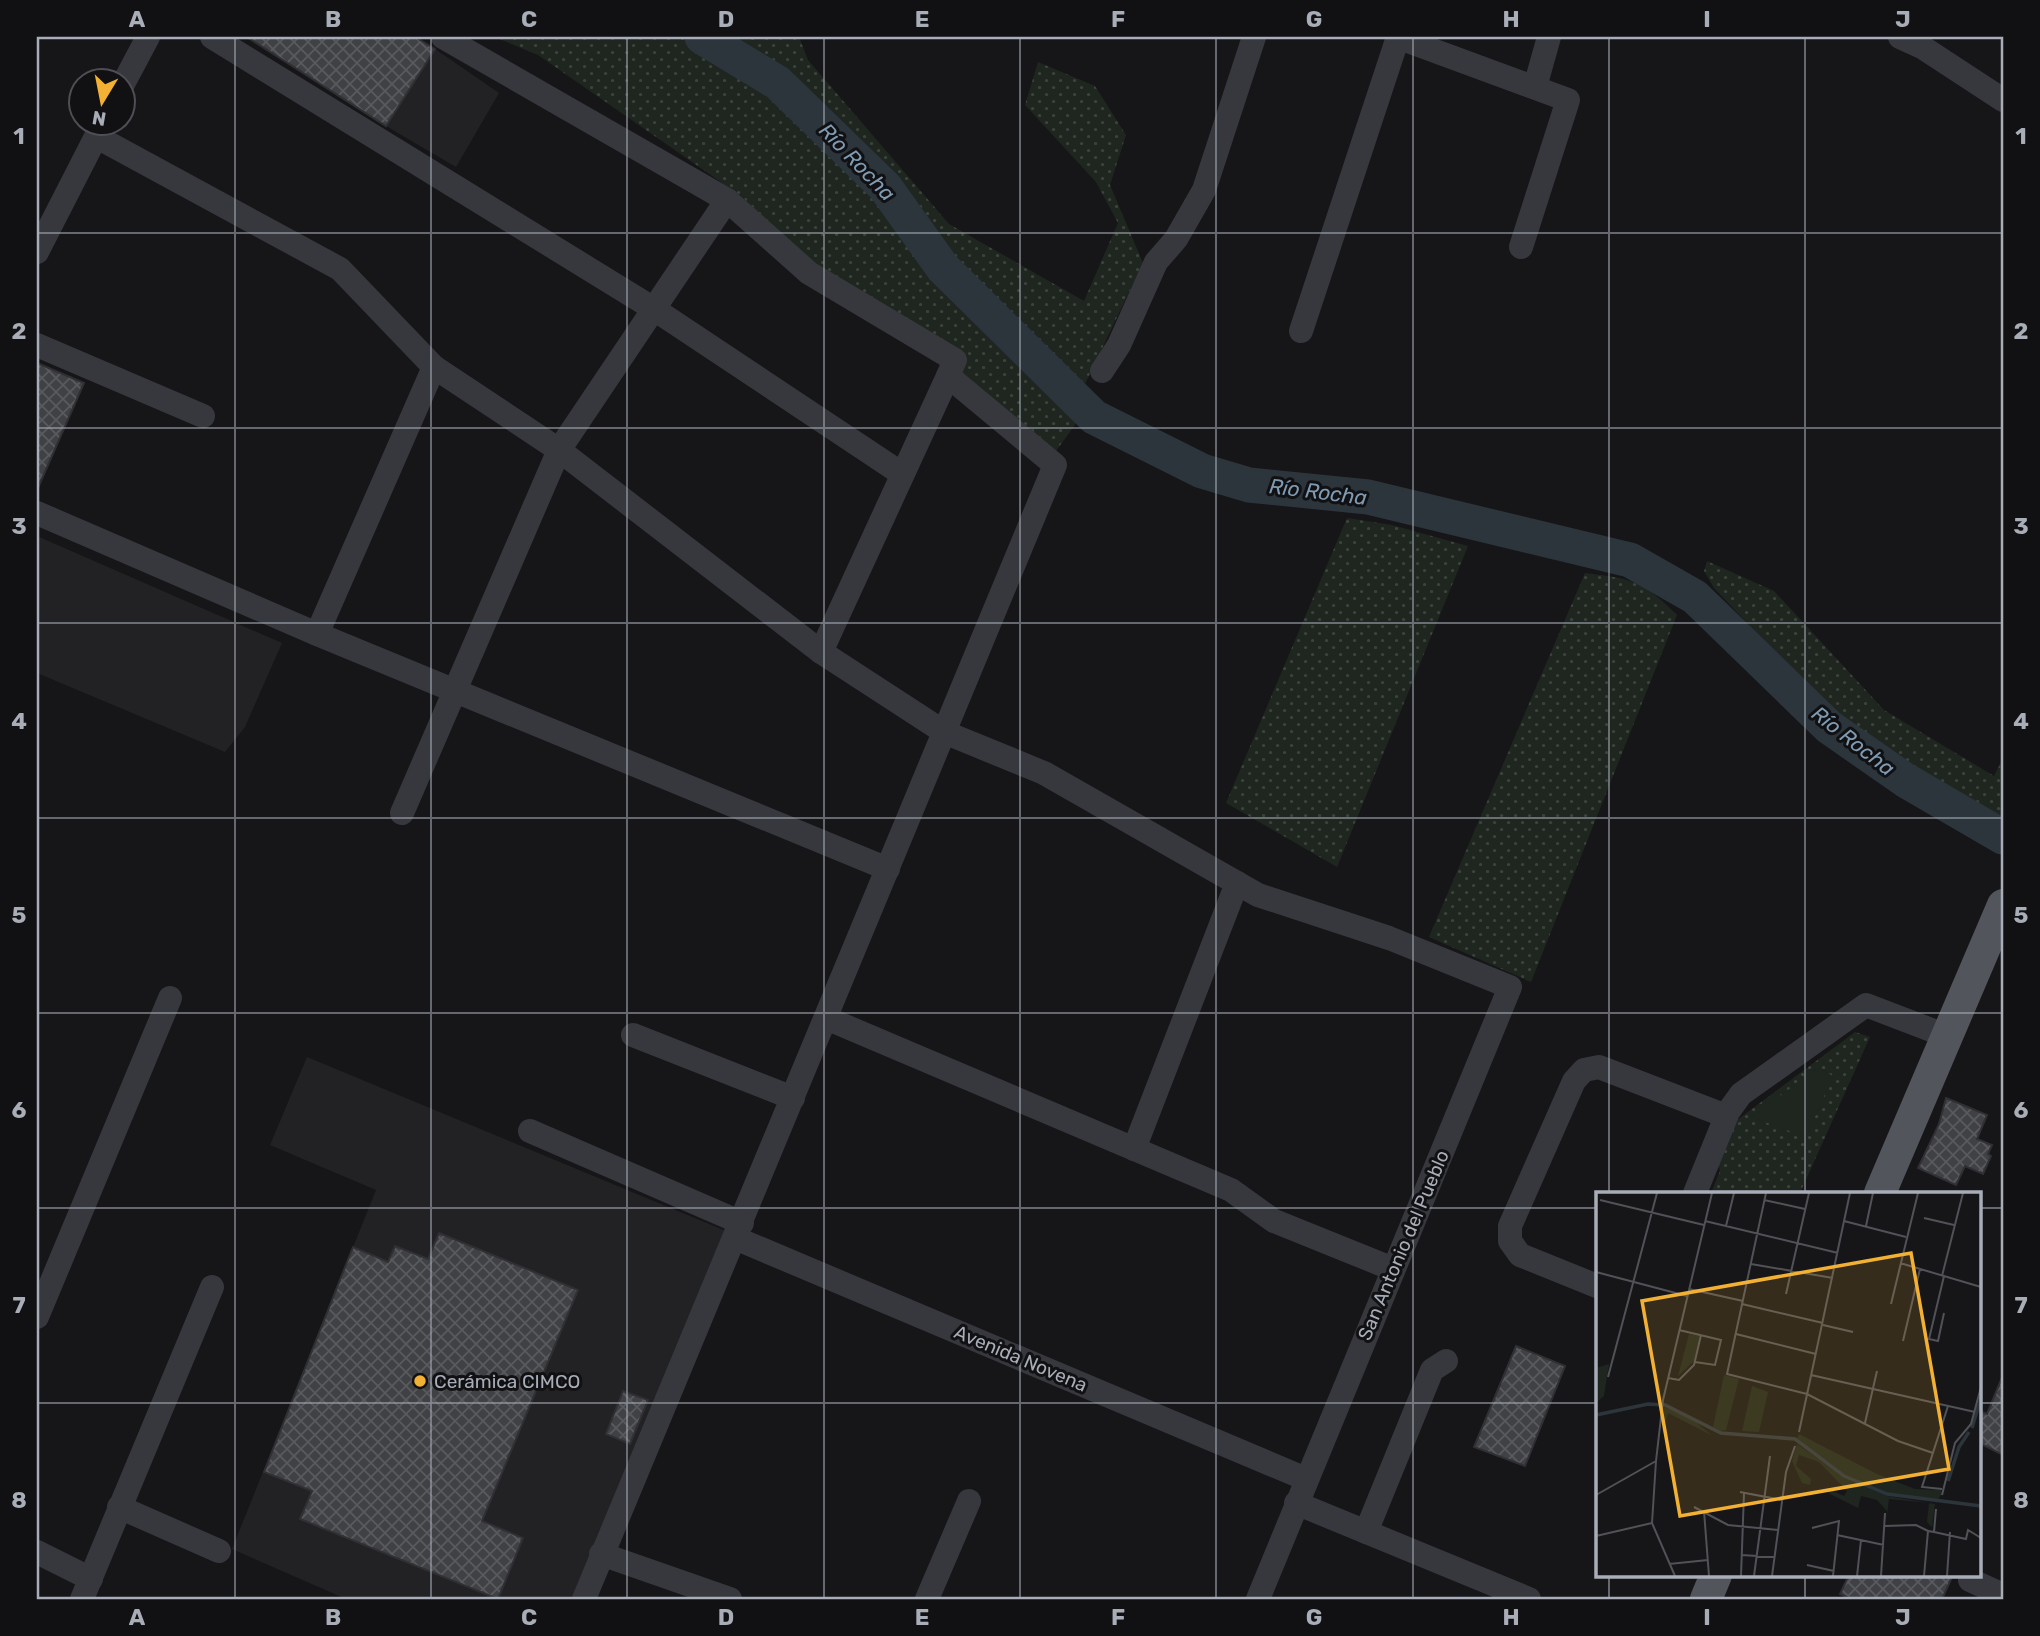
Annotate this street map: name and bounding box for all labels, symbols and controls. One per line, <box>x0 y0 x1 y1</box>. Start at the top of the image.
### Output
text: A <box>129 5 146 33</box>
text: B <box>325 5 341 33</box>
text: C <box>521 5 537 33</box>
text: D <box>718 5 734 33</box>
text: E <box>915 5 929 33</box>
text: F <box>1111 5 1125 33</box>
text: G <box>1306 5 1322 33</box>
text: H <box>1502 5 1520 33</box>
text: I <box>1703 5 1711 33</box>
text: J <box>1895 5 1911 33</box>
north arrow <box>66 66 136 136</box>
text: N <box>90 106 108 131</box>
water label: Río Rocha <box>814 118 901 206</box>
text: 1 <box>13 122 25 150</box>
text: 1 <box>2015 122 2027 150</box>
text: 2 <box>12 317 26 345</box>
text: 2 <box>2014 317 2028 345</box>
water label: Río Rocha <box>1268 473 1368 510</box>
text: 3 <box>11 512 27 540</box>
text: 3 <box>2013 512 2029 540</box>
water label: Río Rocha <box>1807 700 1900 781</box>
text: 4 <box>11 707 27 735</box>
text: 4 <box>2013 707 2029 735</box>
text: 5 <box>12 901 27 929</box>
text: 5 <box>2014 901 2029 929</box>
text: 6 <box>12 1096 27 1124</box>
text: 6 <box>2014 1096 2029 1124</box>
street label: San Antonio del Pueblo <box>1353 1147 1454 1344</box>
inset map <box>1596 1192 1980 1576</box>
text: 7 <box>12 1291 26 1319</box>
text: 7 <box>2014 1291 2028 1319</box>
street label: Avenida Novena <box>951 1320 1091 1397</box>
place label: Cerámica CIMCO <box>434 1370 580 1393</box>
marker: Cerámica CIMCO <box>412 1373 428 1389</box>
text: 8 <box>11 1486 27 1514</box>
text: 8 <box>2013 1486 2029 1514</box>
text: A <box>129 1603 146 1631</box>
text: B <box>325 1603 341 1631</box>
text: C <box>521 1603 537 1631</box>
text: D <box>718 1603 734 1631</box>
text: E <box>915 1603 929 1631</box>
text: F <box>1111 1603 1125 1631</box>
text: G <box>1306 1603 1322 1631</box>
text: H <box>1502 1603 1520 1631</box>
text: I <box>1703 1603 1711 1631</box>
text: J <box>1895 1603 1911 1631</box>

